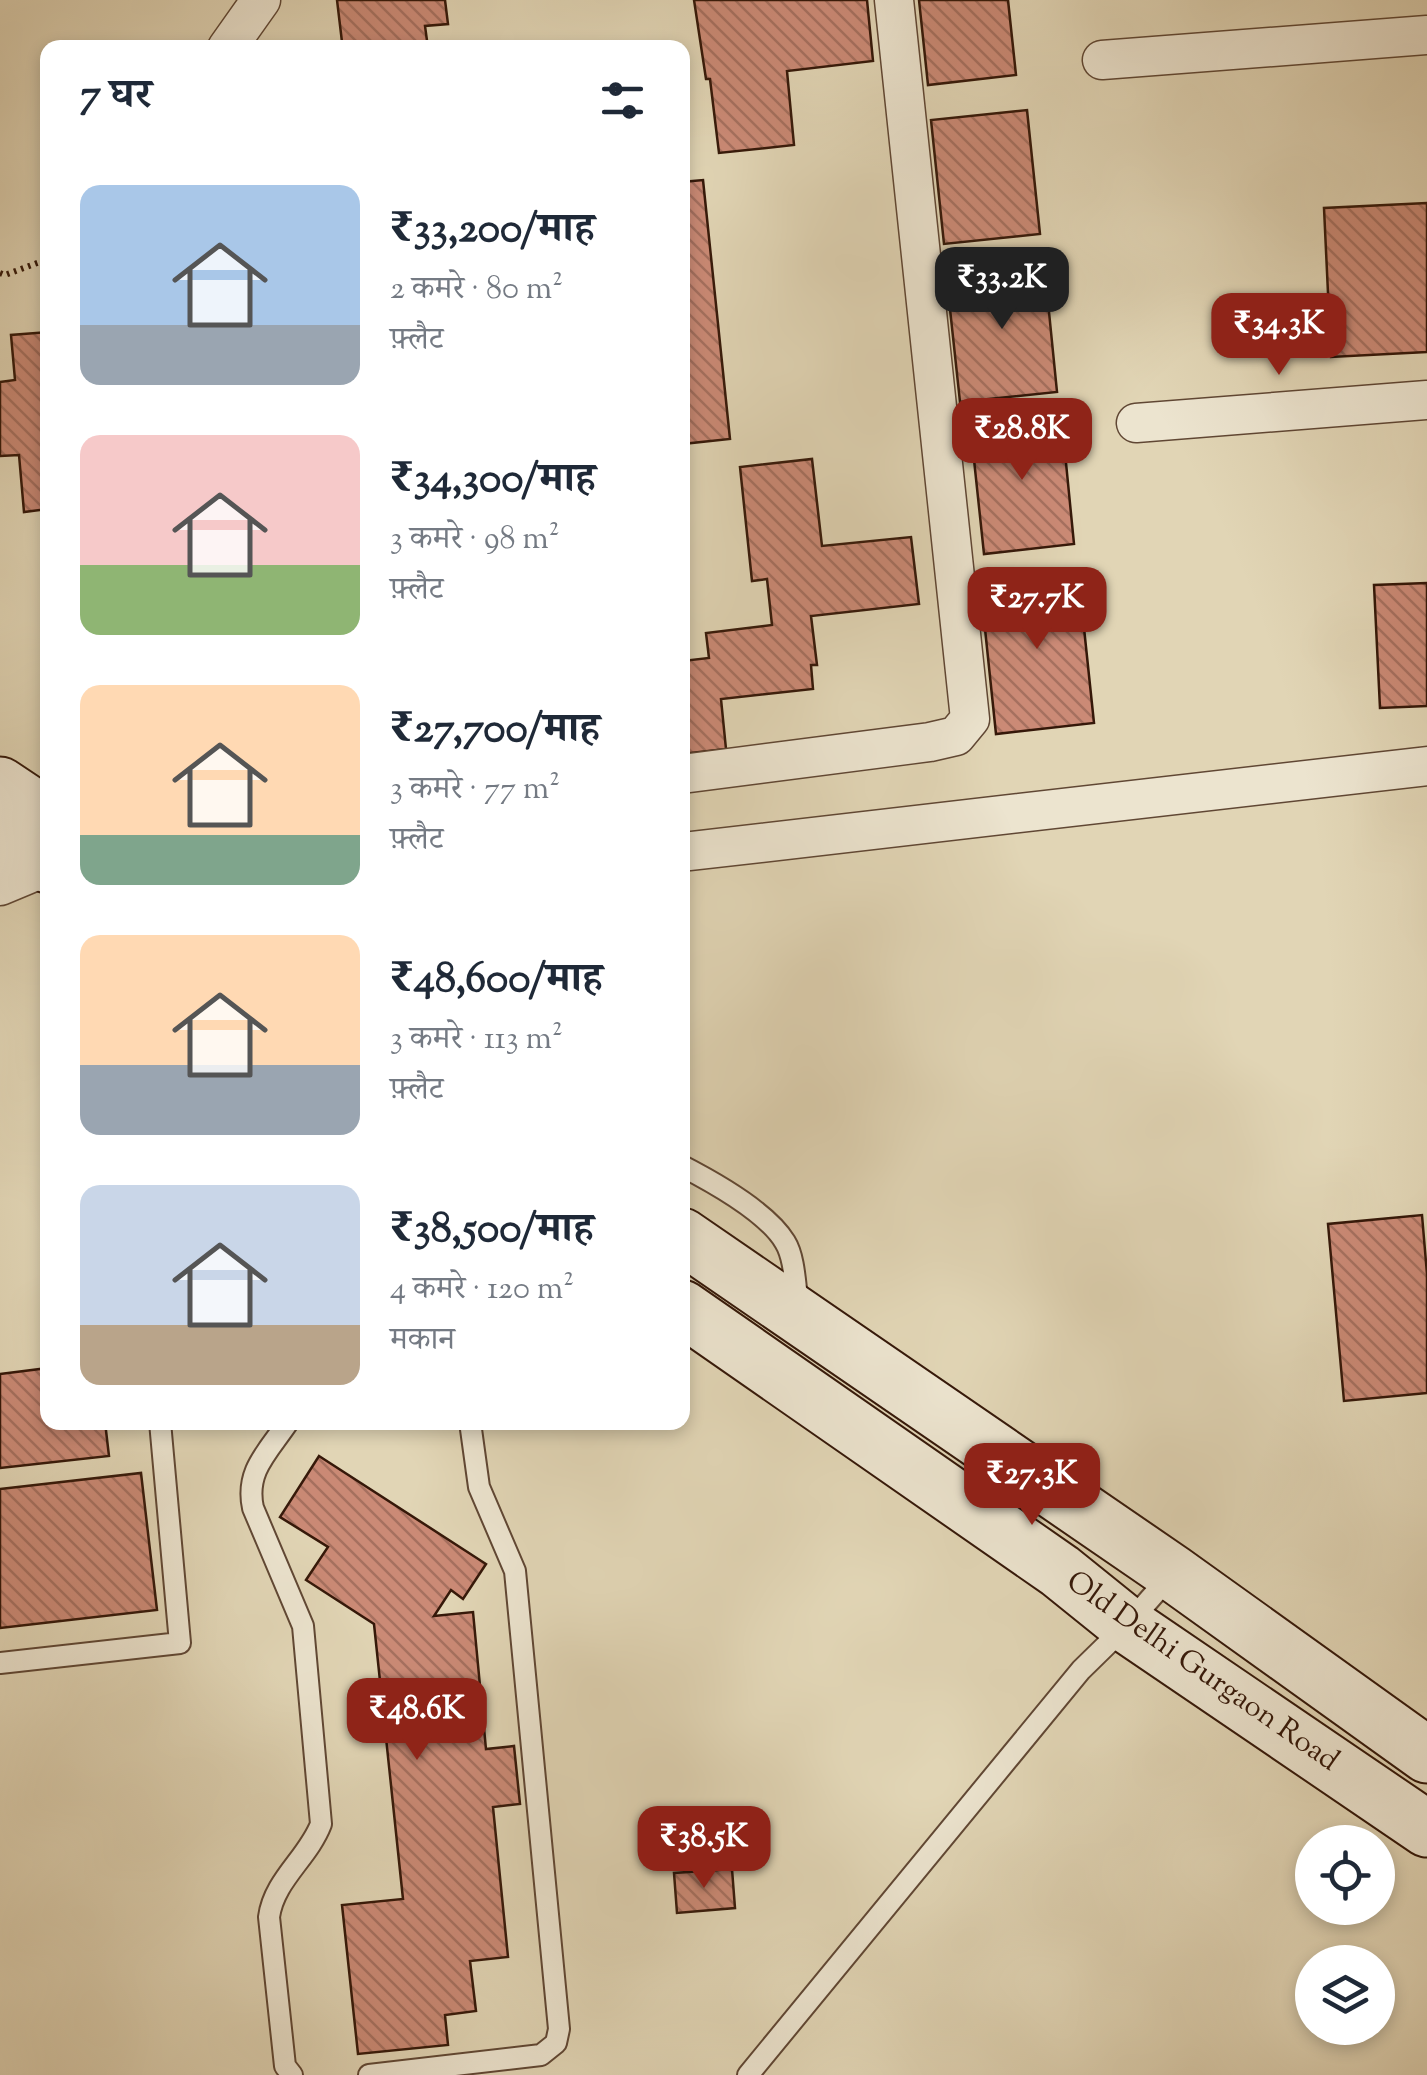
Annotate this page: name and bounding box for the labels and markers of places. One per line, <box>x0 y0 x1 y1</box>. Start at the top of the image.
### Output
pin: ₹33.2K <box>921 247 1083 332</box>
pin: ₹34.3K <box>1198 293 1360 378</box>
pin: ₹28.8K <box>941 398 1103 483</box>
pin: ₹27.7K <box>956 567 1118 652</box>
pin: ₹27.3K <box>951 1443 1113 1528</box>
pin: ₹48.6K <box>336 1678 498 1763</box>
pin: ₹38.5K <box>623 1806 785 1891</box>

